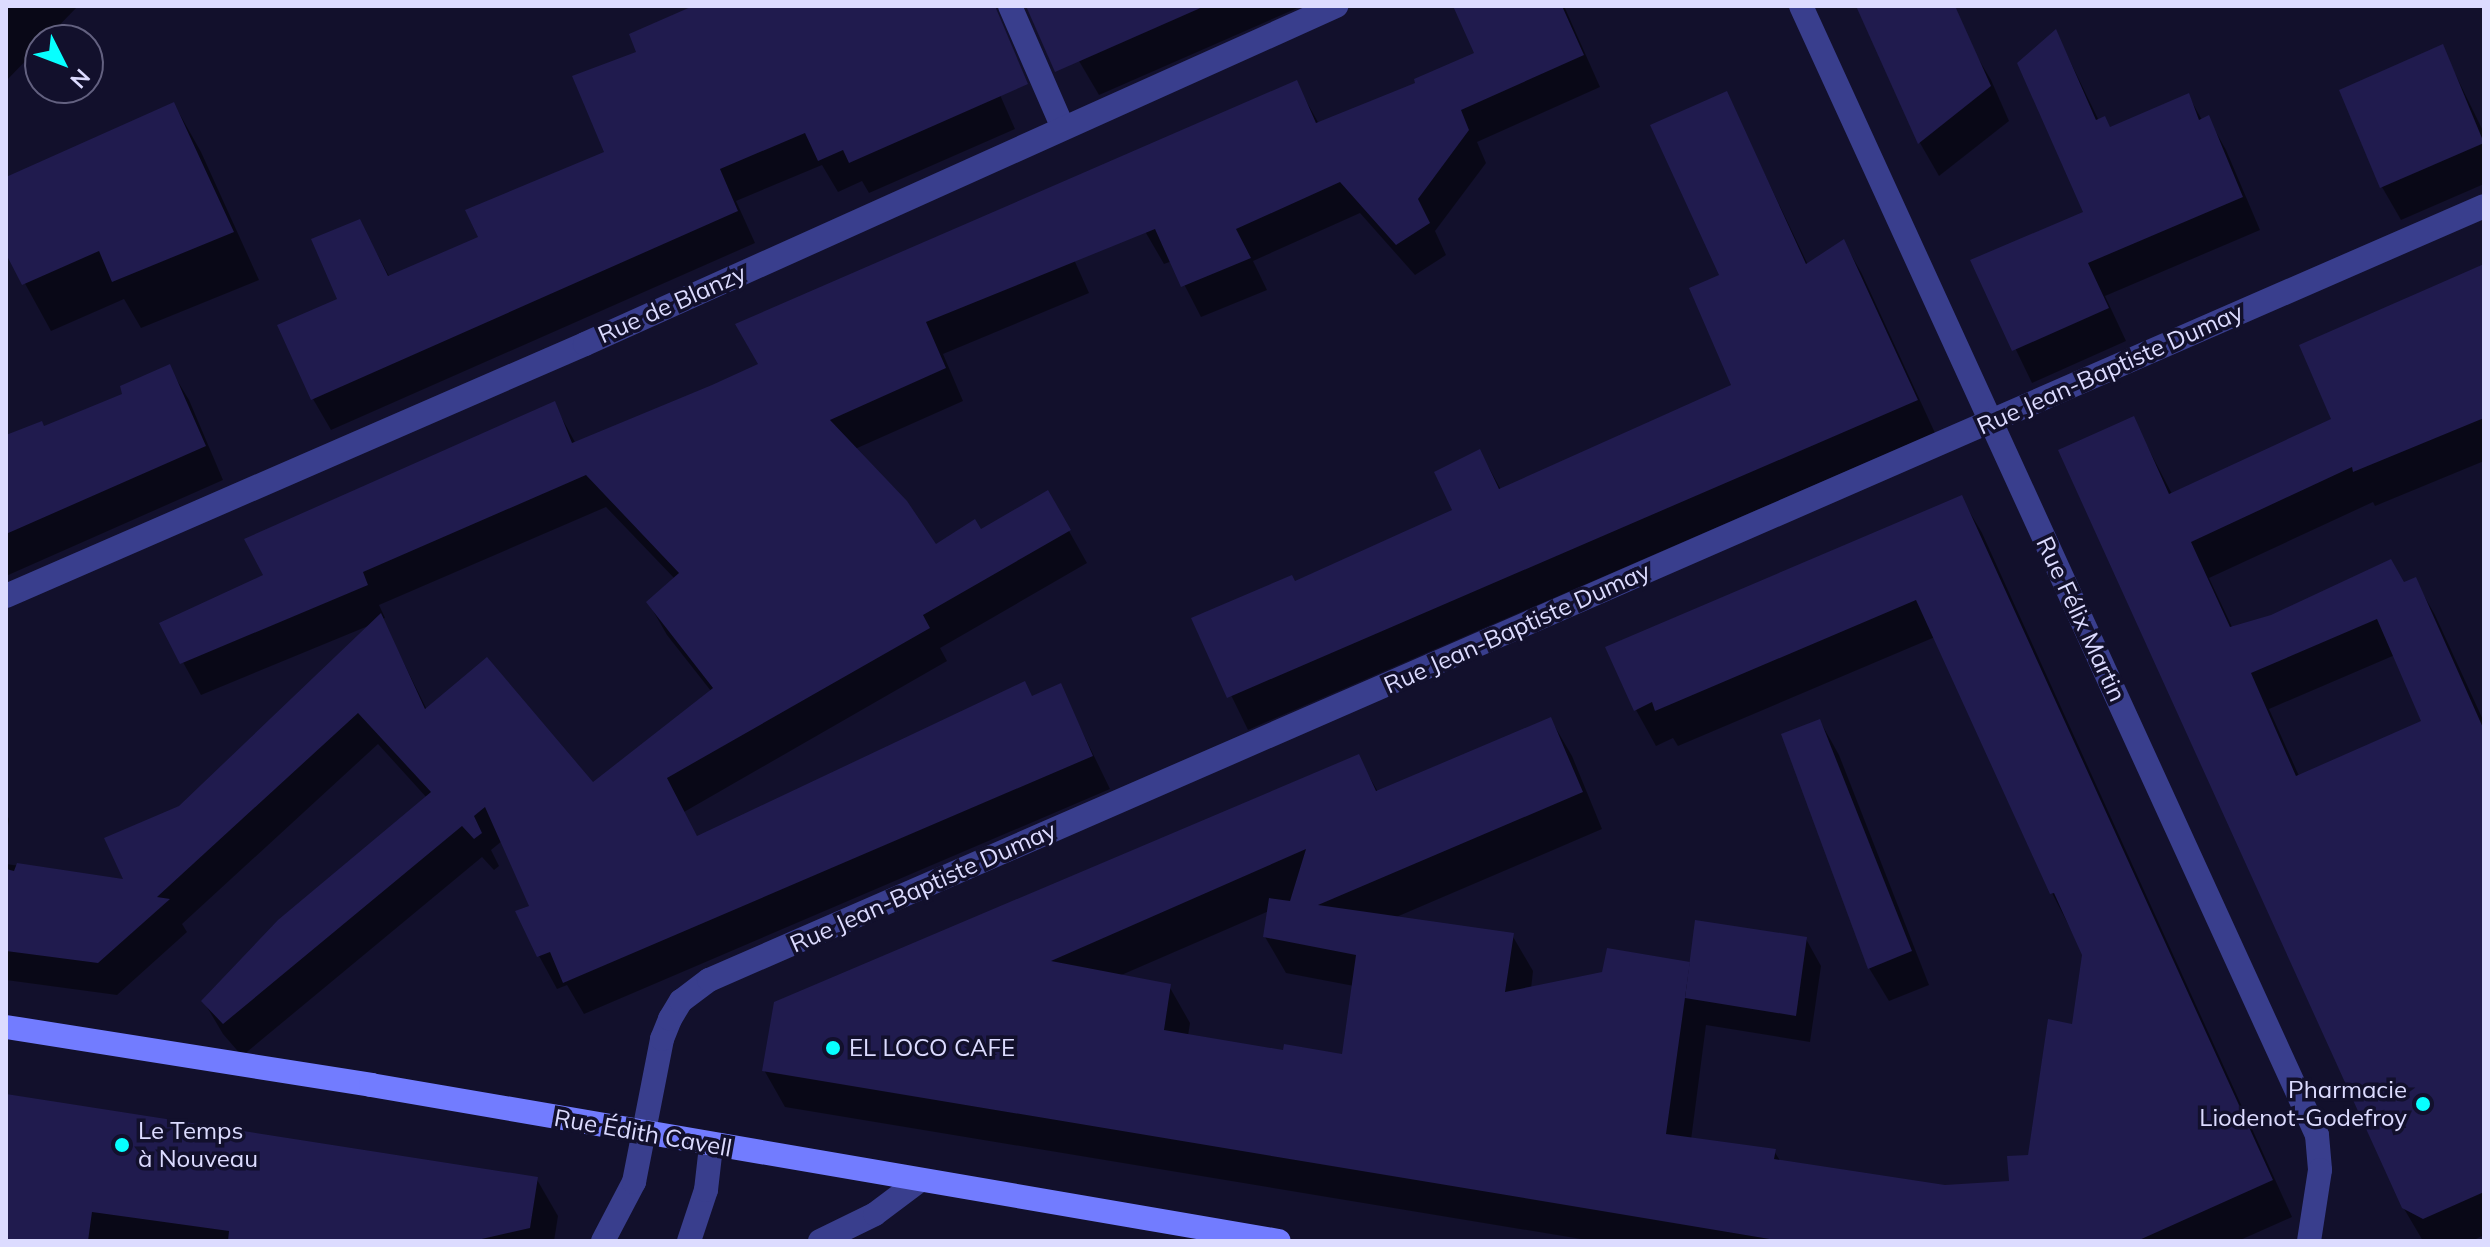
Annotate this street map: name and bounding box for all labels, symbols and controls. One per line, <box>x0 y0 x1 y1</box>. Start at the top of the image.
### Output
north arrow <box>24 24 104 104</box>
text: N <box>64 63 96 94</box>
street label: Rue de Blanzy <box>593 259 751 349</box>
street label: Rue Jean-Baptiste Dumay <box>1973 297 2247 441</box>
street label: Rue Félix Martin <box>2030 532 2132 706</box>
street label: Rue Jean-Baptiste Dumay <box>1380 556 1654 700</box>
street label: Rue Jean-Baptiste Dumay <box>786 815 1060 959</box>
place label: EL LOCO CAFE <box>849 1034 1015 1062</box>
marker: EL LOCO CAFE <box>824 1039 842 1057</box>
place label: Pharmacie Liodenot-Godefroy <box>2199 1076 2407 1132</box>
marker: Pharmacie Liodenot-Godefroy <box>2414 1095 2432 1113</box>
street label: Rue Édith Cavell <box>552 1103 734 1163</box>
place label: Le Temps à Nouveau <box>138 1117 258 1173</box>
marker: Le Temps à Nouveau <box>113 1136 131 1154</box>

